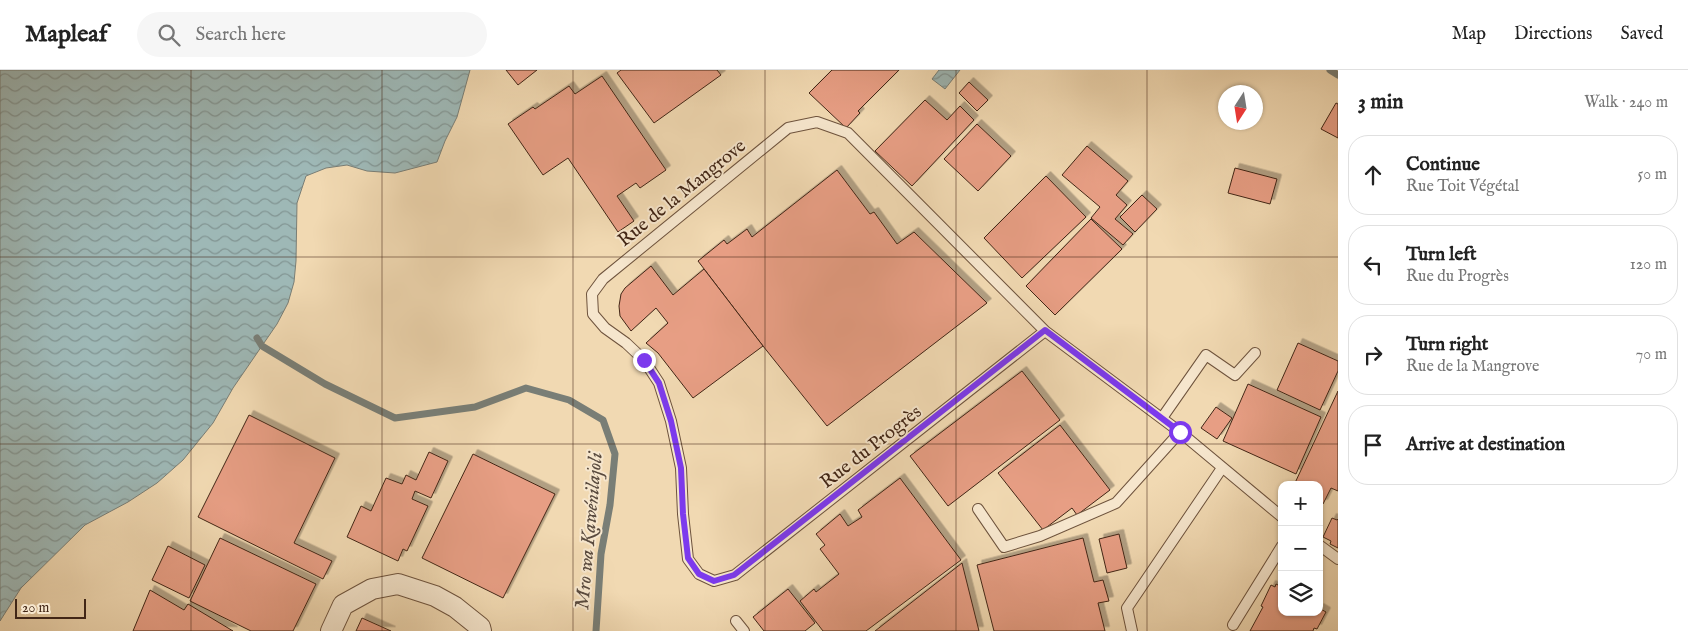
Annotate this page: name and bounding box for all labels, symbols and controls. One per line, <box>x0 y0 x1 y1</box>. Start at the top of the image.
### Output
search box <box>137 12 487 57</box>
text: Mapleaf <box>25 19 107 50</box>
icon: search <box>155 21 183 49</box>
text: Search here <box>195 23 286 47</box>
text: Map <box>1452 23 1486 46</box>
text: Directions <box>1514 23 1592 46</box>
text: Saved <box>1620 23 1663 46</box>
north arrow <box>1218 85 1263 130</box>
text: 3 min <box>1358 89 1403 116</box>
text: Walk · 240 m <box>1584 93 1668 113</box>
street label: Rue de la Mangrove <box>613 134 752 253</box>
text: Continue <box>1406 153 1480 177</box>
icon: ahead <box>1359 161 1387 189</box>
text: 50 m <box>1638 165 1667 185</box>
text: Rue Toit Végétal <box>1406 177 1519 197</box>
text: Turn left <box>1406 243 1477 267</box>
icon: left <box>1359 251 1387 279</box>
text: 120 m <box>1630 255 1667 275</box>
text: Rue du Progrès <box>1406 267 1509 287</box>
text: Turn right <box>1406 333 1488 357</box>
icon: right <box>1359 341 1387 369</box>
text: 70 m <box>1636 345 1667 365</box>
route end <box>633 349 656 372</box>
text: Rue de la Mangrove <box>1406 357 1539 377</box>
street label: Rue du Progrès <box>816 401 927 495</box>
route start <box>1169 421 1192 444</box>
icon: arrive <box>1359 431 1387 459</box>
text: Arrive at destination <box>1406 433 1565 457</box>
water label: Mro wa Kawénilajoli <box>570 450 609 611</box>
map controls <box>1278 481 1323 616</box>
button: + <box>1278 481 1323 526</box>
button: − <box>1278 526 1323 571</box>
button: layers <box>1278 571 1323 616</box>
scale bar <box>15 596 86 619</box>
text: 20 m <box>22 599 49 617</box>

